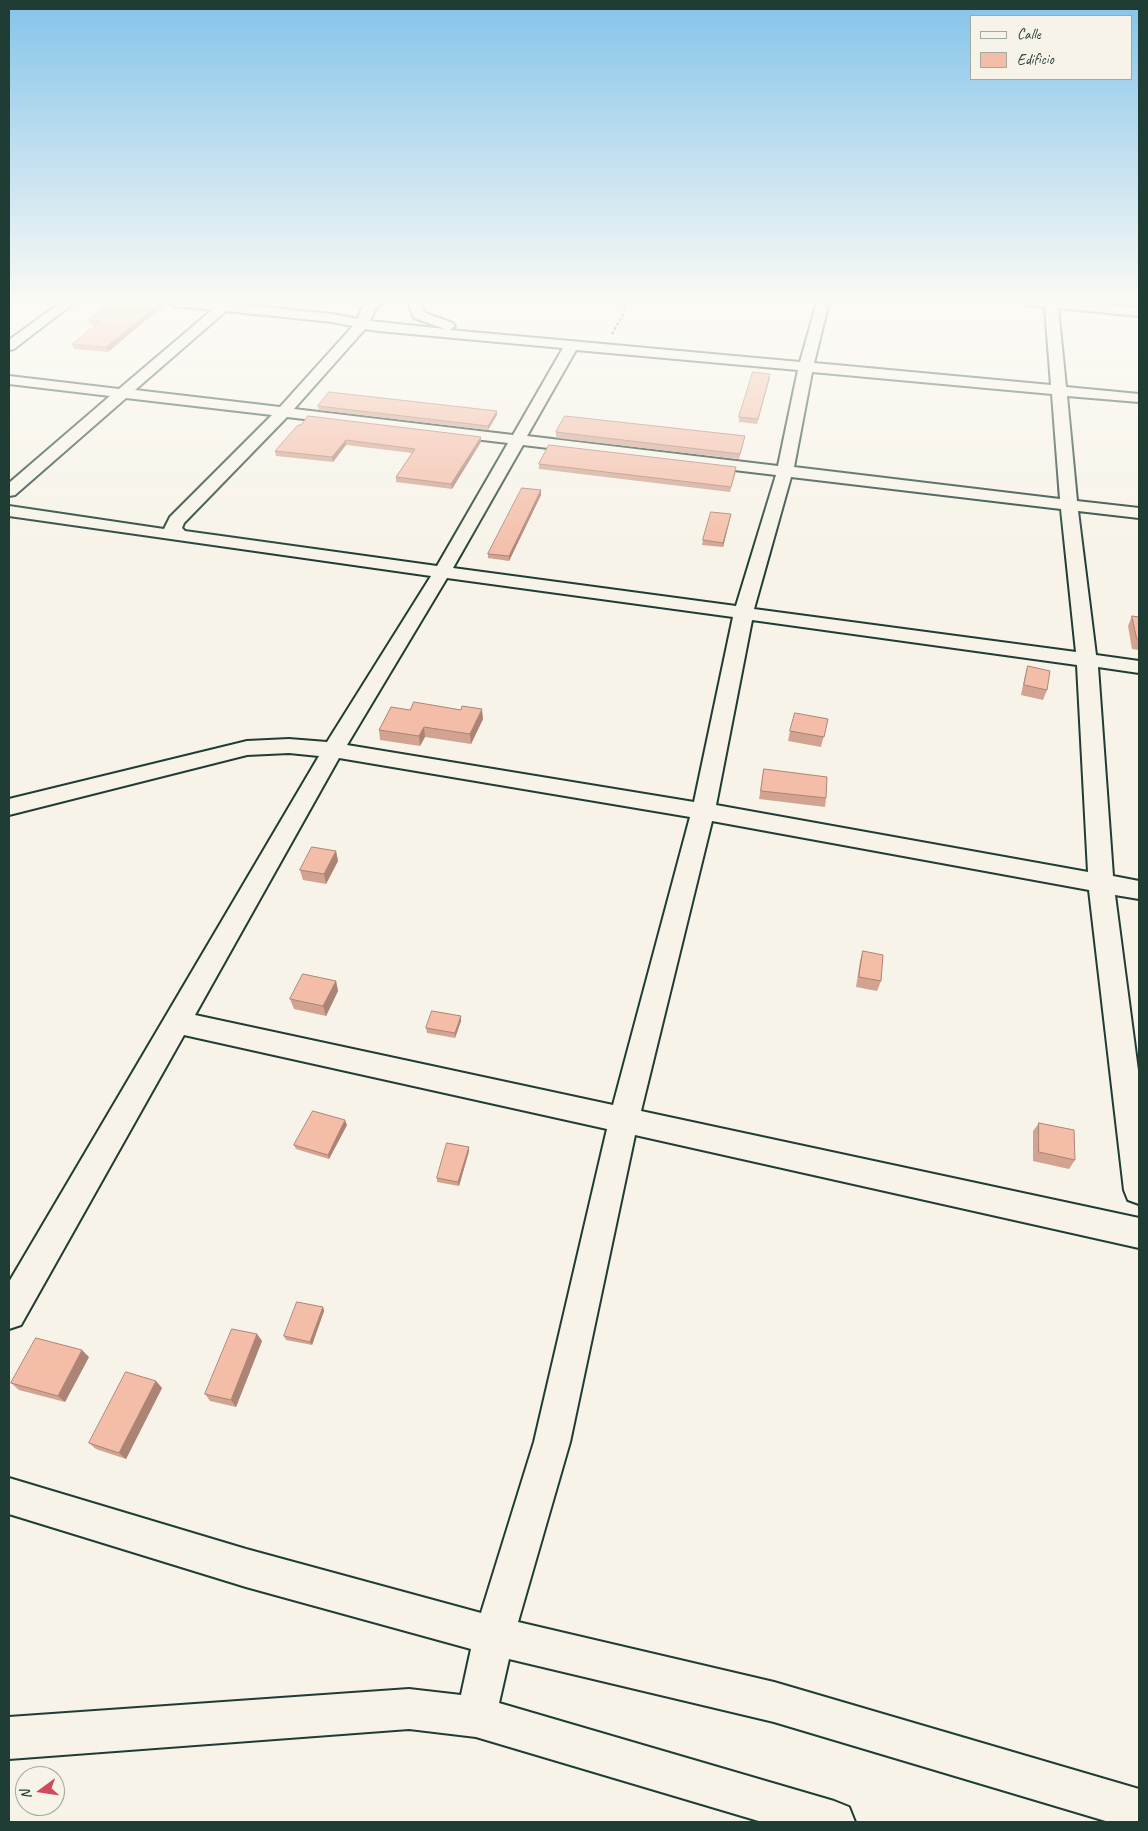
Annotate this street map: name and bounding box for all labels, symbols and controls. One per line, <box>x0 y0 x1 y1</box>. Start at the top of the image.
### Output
legend <box>970 15 1133 80</box>
text: Calle <box>1017 25 1041 44</box>
text: Edificio <box>1017 50 1054 69</box>
north arrow <box>15 1766 65 1816</box>
text: N <box>17 1788 35 1801</box>

